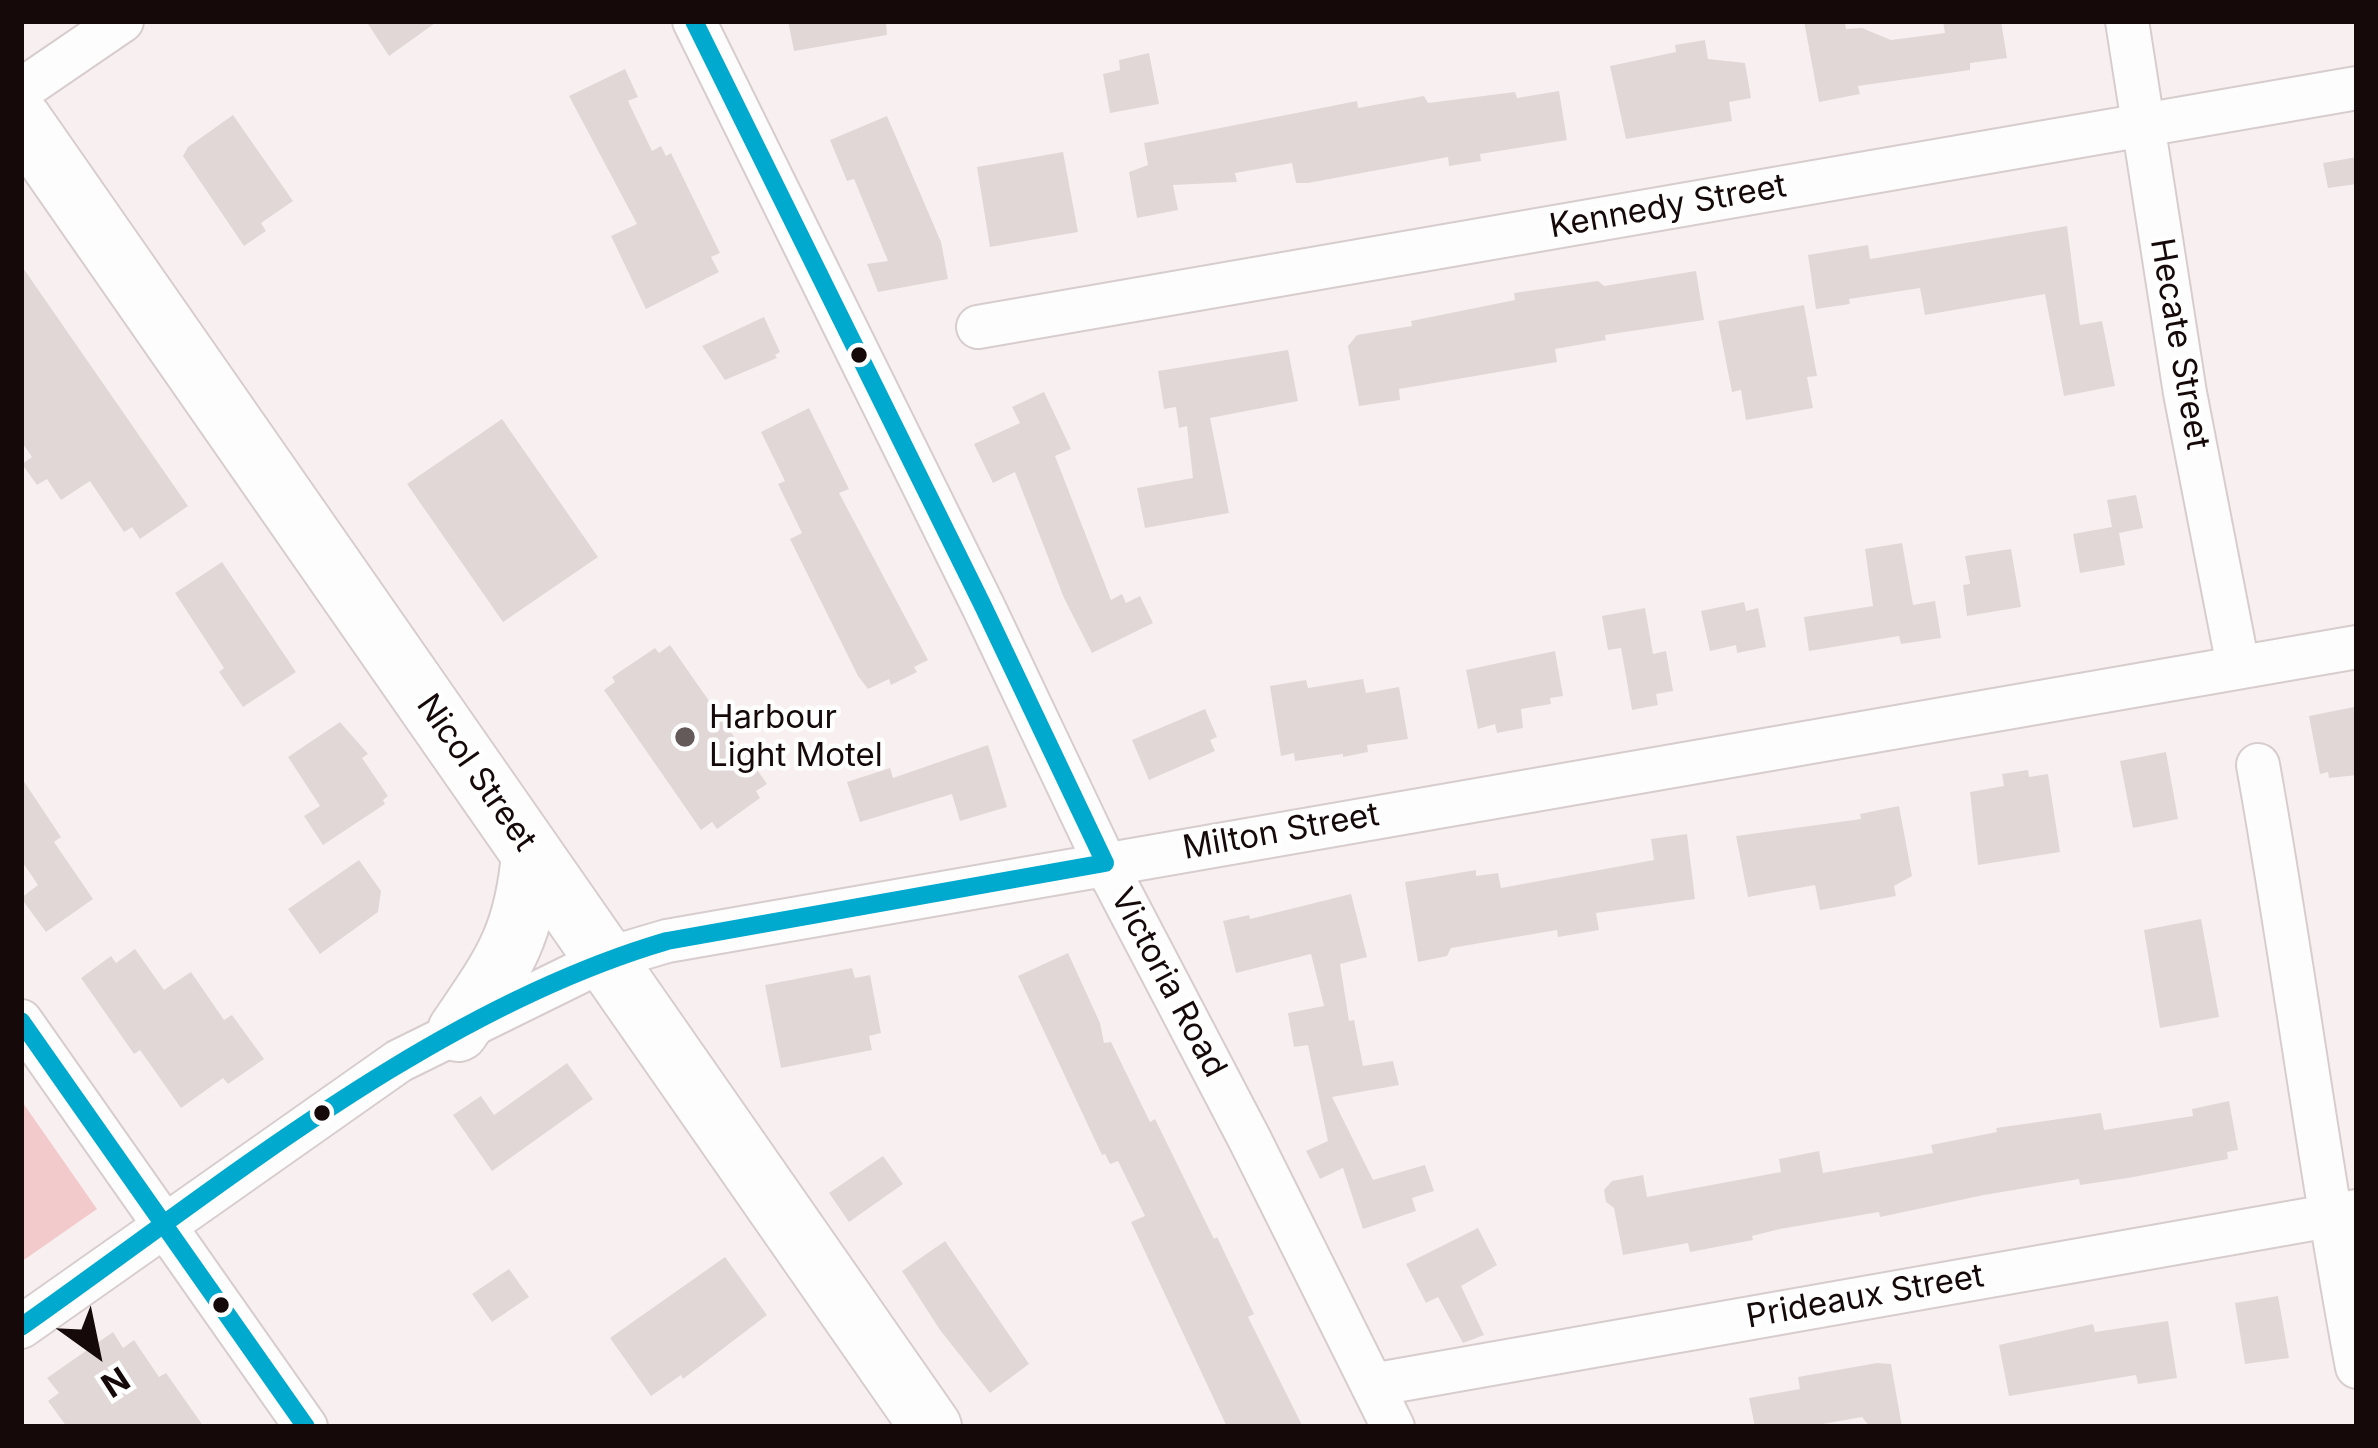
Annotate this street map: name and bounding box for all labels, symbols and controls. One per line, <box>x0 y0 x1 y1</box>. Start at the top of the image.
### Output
street label: Kennedy Street <box>1547 167 1789 247</box>
street label: Hecate Street <box>2141 235 2217 453</box>
unlabelled marker <box>848 344 870 366</box>
street label: Nicol Street <box>408 687 544 859</box>
place label: Harbour Light Motel <box>709 698 883 776</box>
marker: Harbour Light Motel <box>672 724 698 750</box>
street label: Milton Street <box>1180 795 1382 869</box>
street label: Victoria Road <box>1102 882 1234 1084</box>
unlabelled marker <box>311 1102 333 1124</box>
street label: Prideaux Street <box>1743 1257 1987 1337</box>
north arrow <box>36 1292 156 1412</box>
unlabelled marker <box>210 1294 232 1316</box>
text: N <box>94 1359 137 1406</box>

